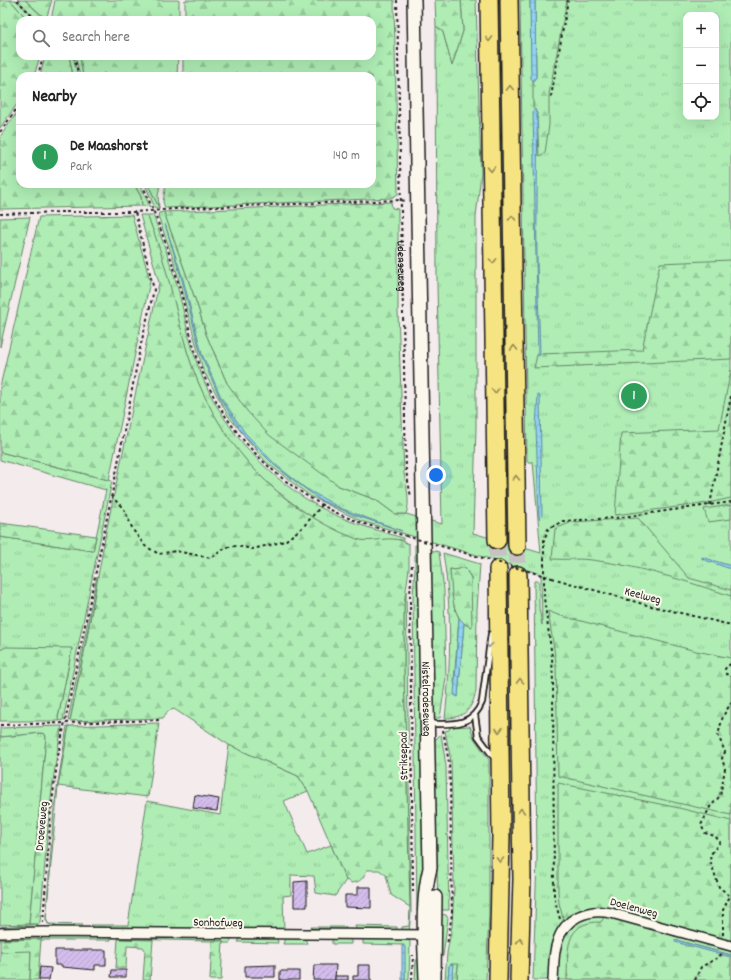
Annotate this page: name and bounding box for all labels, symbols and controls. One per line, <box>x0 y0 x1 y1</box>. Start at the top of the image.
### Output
map controls <box>683 12 719 120</box>
button: + <box>683 12 719 48</box>
search box <box>16 16 376 60</box>
icon: search <box>30 27 52 49</box>
text: Search here <box>62 27 130 49</box>
one-way arrow <box>485 36 493 42</box>
button: − <box>683 48 719 84</box>
button: locate <box>683 84 719 120</box>
one-way arrow <box>506 85 514 91</box>
text: Nearby <box>32 86 76 110</box>
text: De Maashorst <box>70 136 148 158</box>
text: 1 <box>44 147 46 166</box>
text: 140 m <box>333 147 360 166</box>
text: Park <box>70 158 92 177</box>
one-way arrow <box>487 166 496 172</box>
one-way arrow <box>508 215 516 221</box>
street label: Udenseweg <box>392 240 410 292</box>
one-way arrow <box>489 258 497 264</box>
one-way arrow <box>510 345 518 351</box>
pin: 1 <box>621 381 647 411</box>
one-way arrow <box>491 388 499 394</box>
your location <box>426 465 446 485</box>
one-way arrow <box>512 475 520 481</box>
street label: Keelweg <box>622 583 663 609</box>
one-way arrow <box>486 642 494 648</box>
street label: Nistelrodeseweg <box>416 661 435 737</box>
one-way arrow <box>515 678 524 684</box>
one-way arrow <box>495 727 503 733</box>
street label: Striksepad <box>396 732 413 780</box>
street label: Droeveweg <box>32 801 53 852</box>
one-way arrow <box>517 808 525 814</box>
one-way arrow <box>496 857 504 863</box>
street label: Doelenweg <box>608 894 659 923</box>
street label: Sonhofweg <box>193 915 243 932</box>
one-way arrow <box>516 938 524 944</box>

